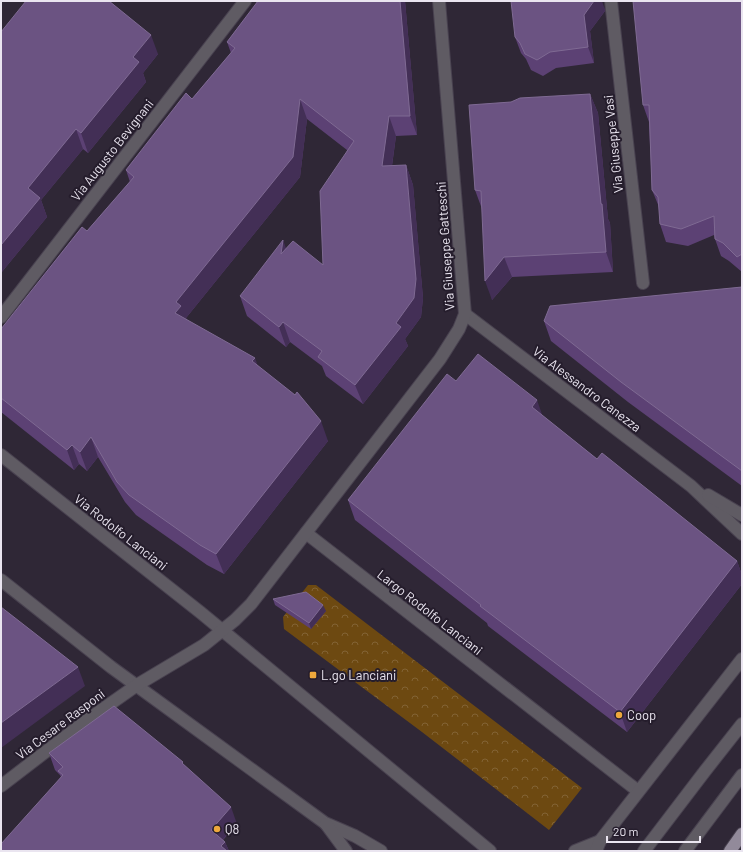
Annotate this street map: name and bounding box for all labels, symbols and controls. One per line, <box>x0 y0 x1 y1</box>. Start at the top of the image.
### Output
street label: Via Giuseppe Vasi <box>600 94 626 194</box>
street label: Via Augusto Bevignani <box>67 96 157 204</box>
street label: Via Giuseppe Gatteschi <box>433 181 457 311</box>
street label: Via Alessandro Canezza <box>530 343 644 435</box>
street label: Via Rodolfo Lanciani <box>71 491 171 573</box>
street label: Largo Rodolfo Lanciani <box>374 566 486 658</box>
place label: L.go Lanciani <box>321 667 396 683</box>
marker: L.go Lanciani <box>308 670 318 680</box>
street label: Via Cesare Rasponi <box>12 685 108 763</box>
place label: Coop <box>627 707 656 723</box>
marker: Coop <box>614 710 624 720</box>
scale bar <box>607 818 700 844</box>
place label: Q8 <box>225 821 239 837</box>
marker: Q8 <box>212 824 222 834</box>
text: 20 m <box>613 824 639 838</box>

